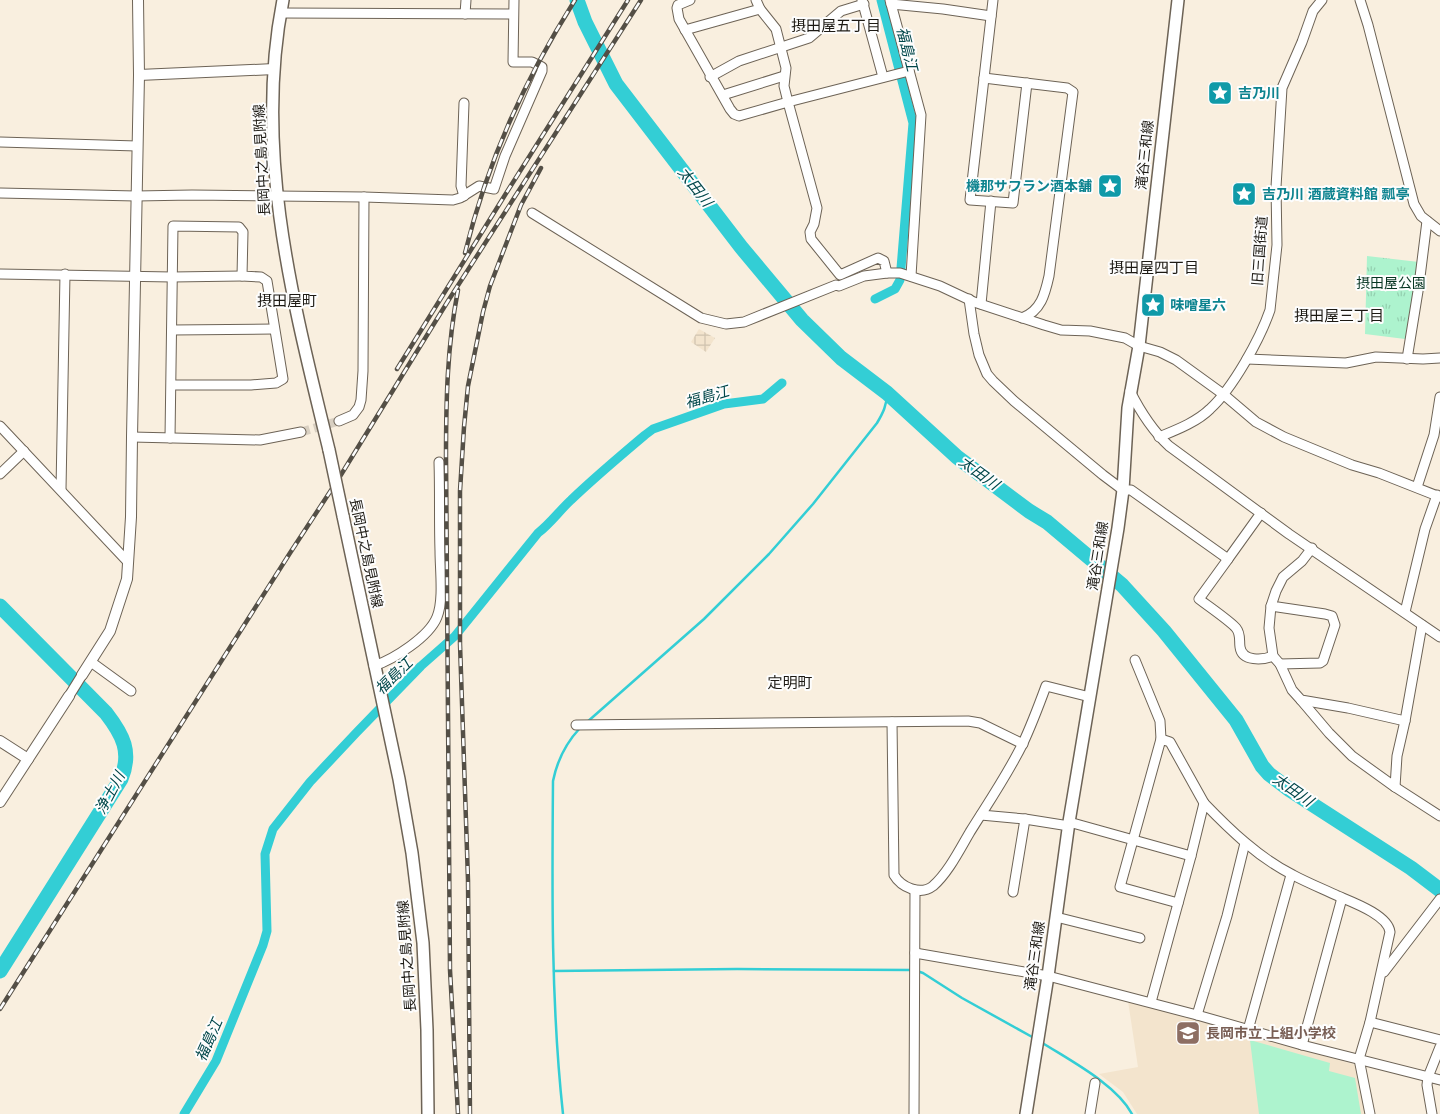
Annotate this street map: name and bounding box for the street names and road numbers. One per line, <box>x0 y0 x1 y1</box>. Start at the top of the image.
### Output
street label: 長岡中之島見附線 <box>250 104 274 216</box>
street label: 滝谷三和線 <box>1132 119 1158 191</box>
street label: 旧三国街道 <box>1248 215 1272 287</box>
street label: 長岡中之島見附線 <box>345 496 387 610</box>
street label: 滝谷三和線 <box>1083 520 1113 592</box>
street label: 長岡中之島見附線 <box>394 899 420 1013</box>
street label: 滝谷三和線 <box>1021 920 1049 992</box>

